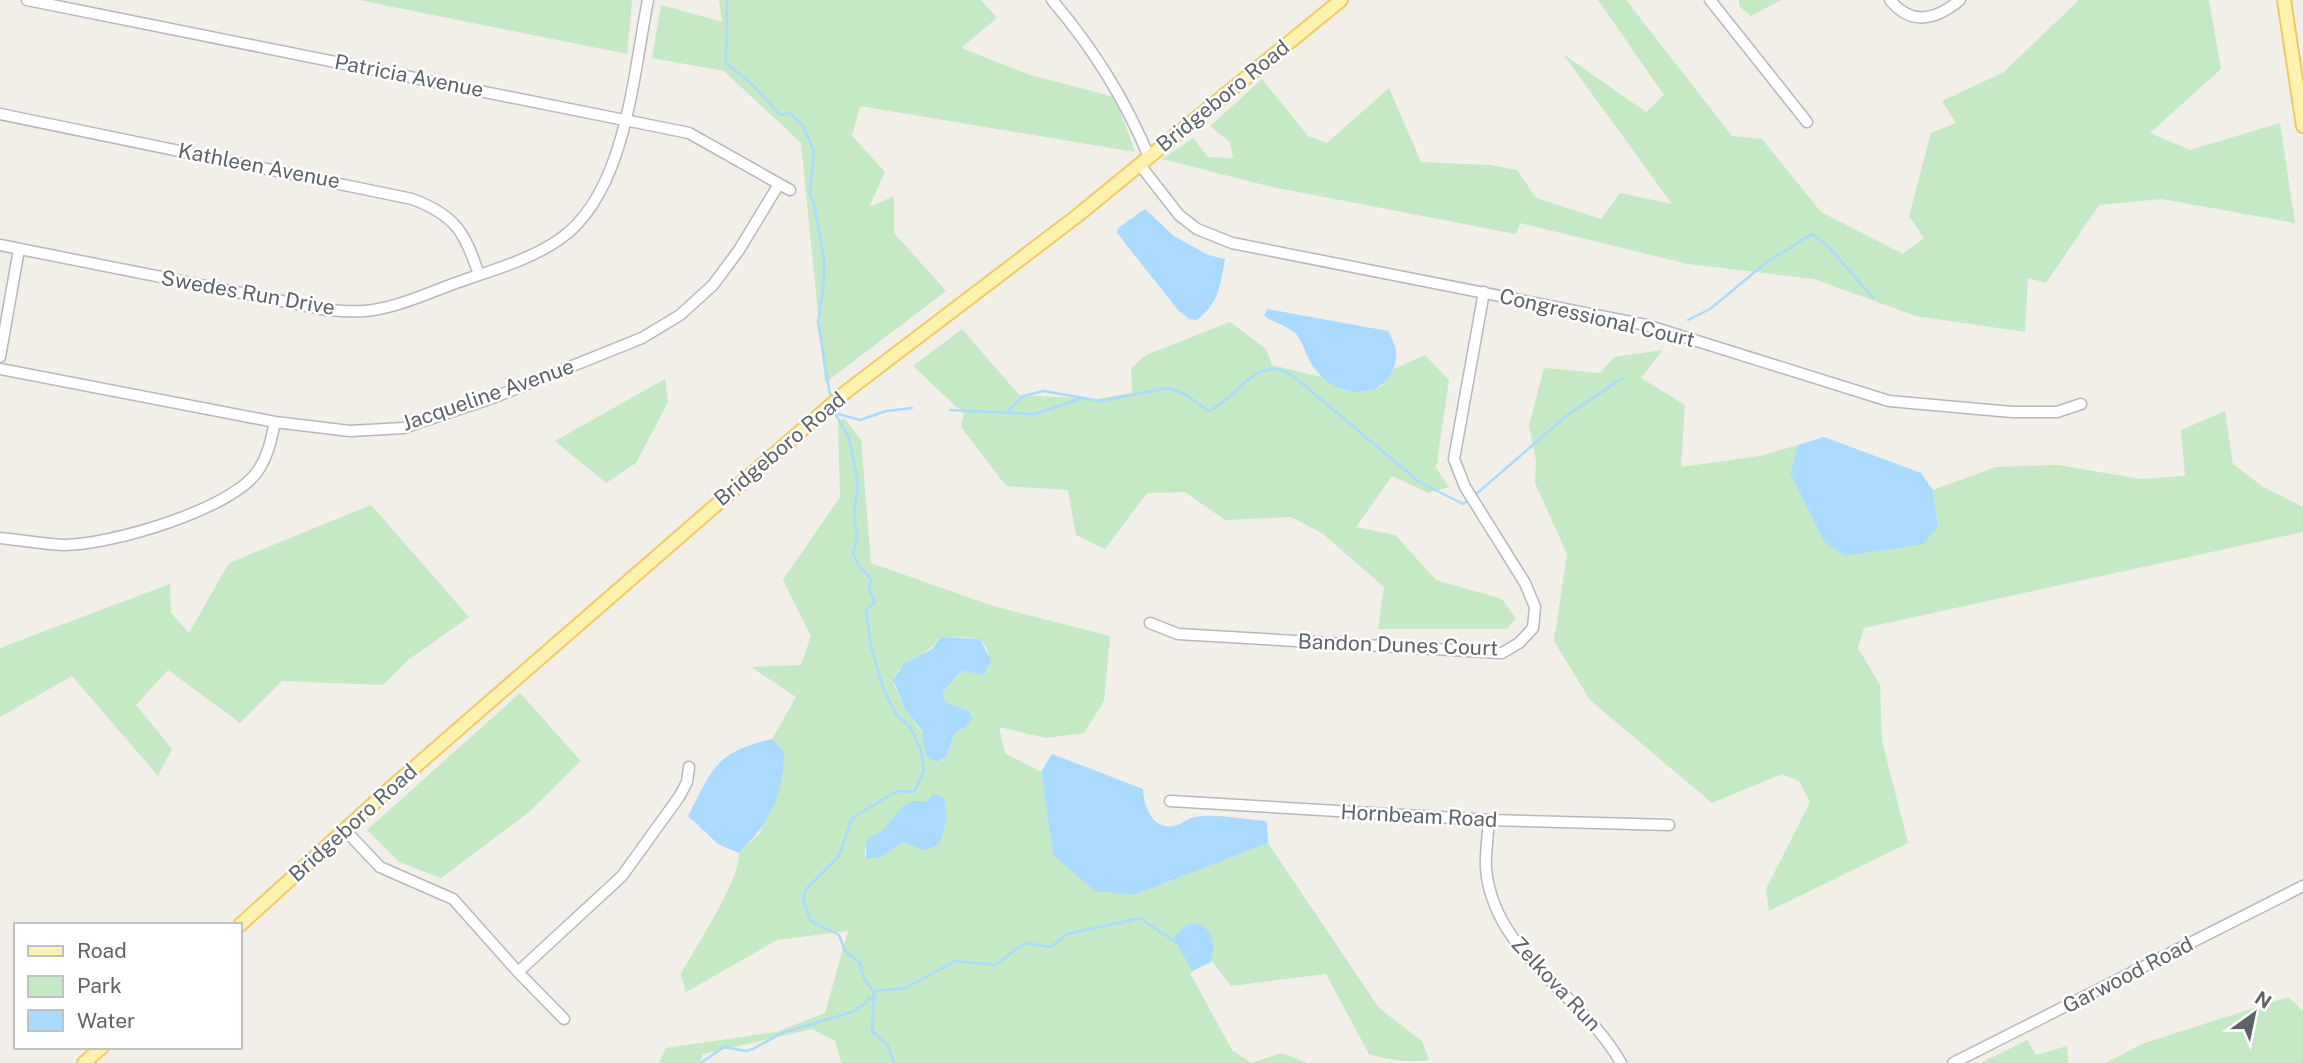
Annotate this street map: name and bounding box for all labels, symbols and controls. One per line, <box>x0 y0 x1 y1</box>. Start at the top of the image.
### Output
street label: Bridgeboro Road <box>1151 34 1294 157</box>
street label: Patricia Avenue <box>332 49 486 102</box>
street label: Kathleen Avenue <box>176 138 342 193</box>
street label: Swedes Run Drive <box>159 265 337 320</box>
street label: Congressional Court <box>1497 283 1697 352</box>
street label: Jacqueline Avenue <box>398 353 577 436</box>
street label: Bridgeboro Road <box>709 386 850 511</box>
street label: Bandon Dunes Court <box>1297 629 1499 660</box>
street label: Bridgeboro Road <box>284 759 422 887</box>
street label: Hornbeam Road <box>1340 799 1498 832</box>
legend <box>14 923 242 1049</box>
street label: Zelkova Run <box>1506 931 1606 1036</box>
street label: Garwood Road <box>2058 931 2197 1018</box>
text: Road <box>77 938 127 963</box>
text: Park <box>77 973 122 998</box>
north arrow <box>2219 979 2289 1049</box>
text: N <box>2251 986 2275 1013</box>
text: Water <box>77 1008 135 1033</box>

